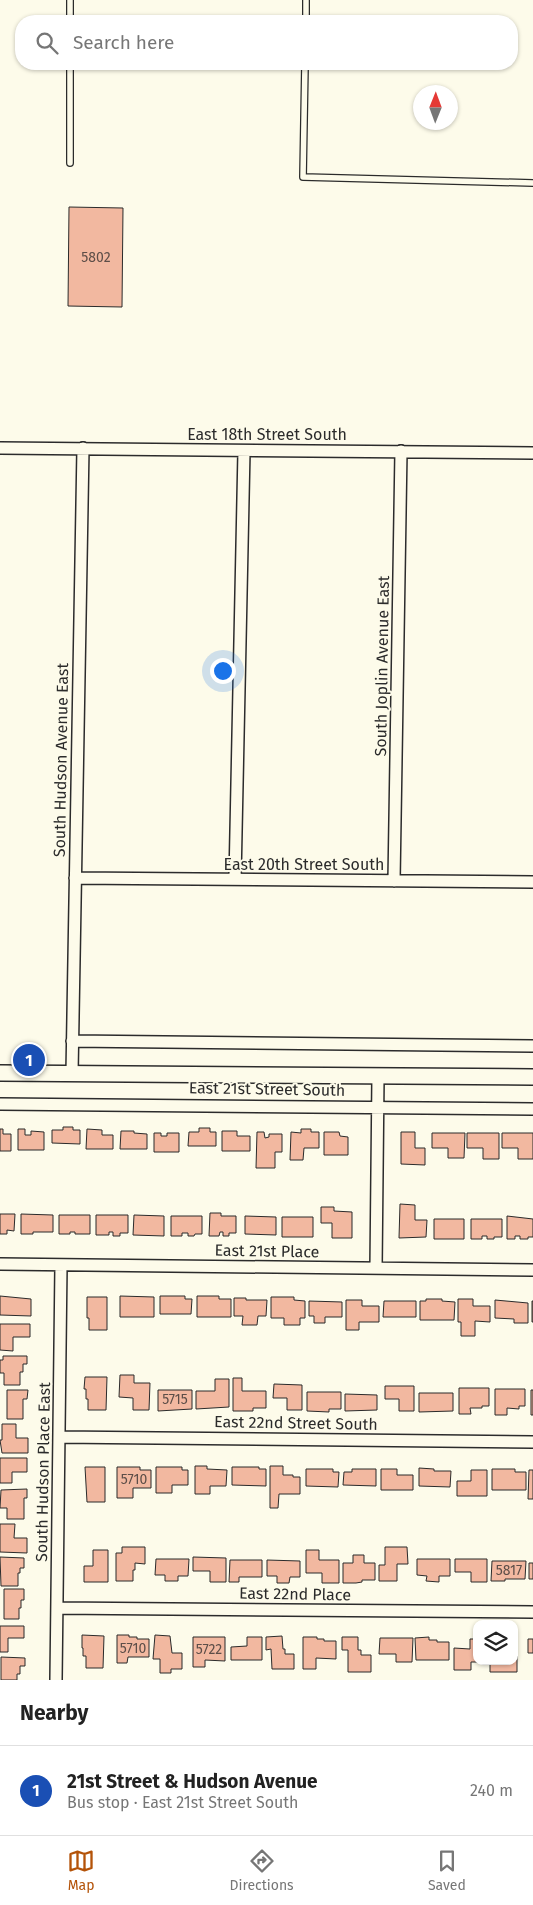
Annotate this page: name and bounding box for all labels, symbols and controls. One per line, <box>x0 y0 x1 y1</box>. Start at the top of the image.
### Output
search box <box>15 15 518 70</box>
icon: search <box>33 29 61 57</box>
text: Search here <box>73 31 174 54</box>
north arrow <box>413 85 458 130</box>
house number: 5802 <box>81 249 111 266</box>
street label: East 18th Street South <box>187 425 347 444</box>
street label: South Joplin Avenue East <box>371 575 393 757</box>
your location <box>210 658 236 684</box>
street label: South Hudson Avenue East <box>50 662 72 857</box>
street label: East 20th Street South <box>224 855 384 874</box>
pin: 1 <box>13 1041 45 1079</box>
street label: East 21st Street South <box>189 1078 345 1100</box>
street label: East 21st Place <box>214 1241 320 1261</box>
street label: South Hudson Place East <box>32 1382 54 1562</box>
house number: 5715 <box>162 1391 188 1408</box>
street label: East 22nd Street South <box>214 1412 378 1434</box>
house number: 5710 <box>121 1471 147 1488</box>
house number: 5817 <box>496 1562 522 1579</box>
street label: East 22nd Place <box>239 1584 351 1604</box>
map controls <box>473 1620 518 1665</box>
button: layers <box>473 1620 518 1665</box>
house number: 5710 <box>120 1640 146 1657</box>
house number: 5722 <box>196 1641 222 1658</box>
text: Nearby <box>20 1700 88 1726</box>
text: 21st Street & Hudson Avenue <box>67 1770 318 1793</box>
text: 1 <box>32 1781 40 1800</box>
text: 240 m <box>470 1781 513 1800</box>
text: Bus stop · East 21st Street South <box>67 1793 298 1812</box>
tab: Map <box>67 1847 95 1894</box>
tab: Directions <box>229 1847 294 1894</box>
tab: Saved <box>428 1847 466 1894</box>

